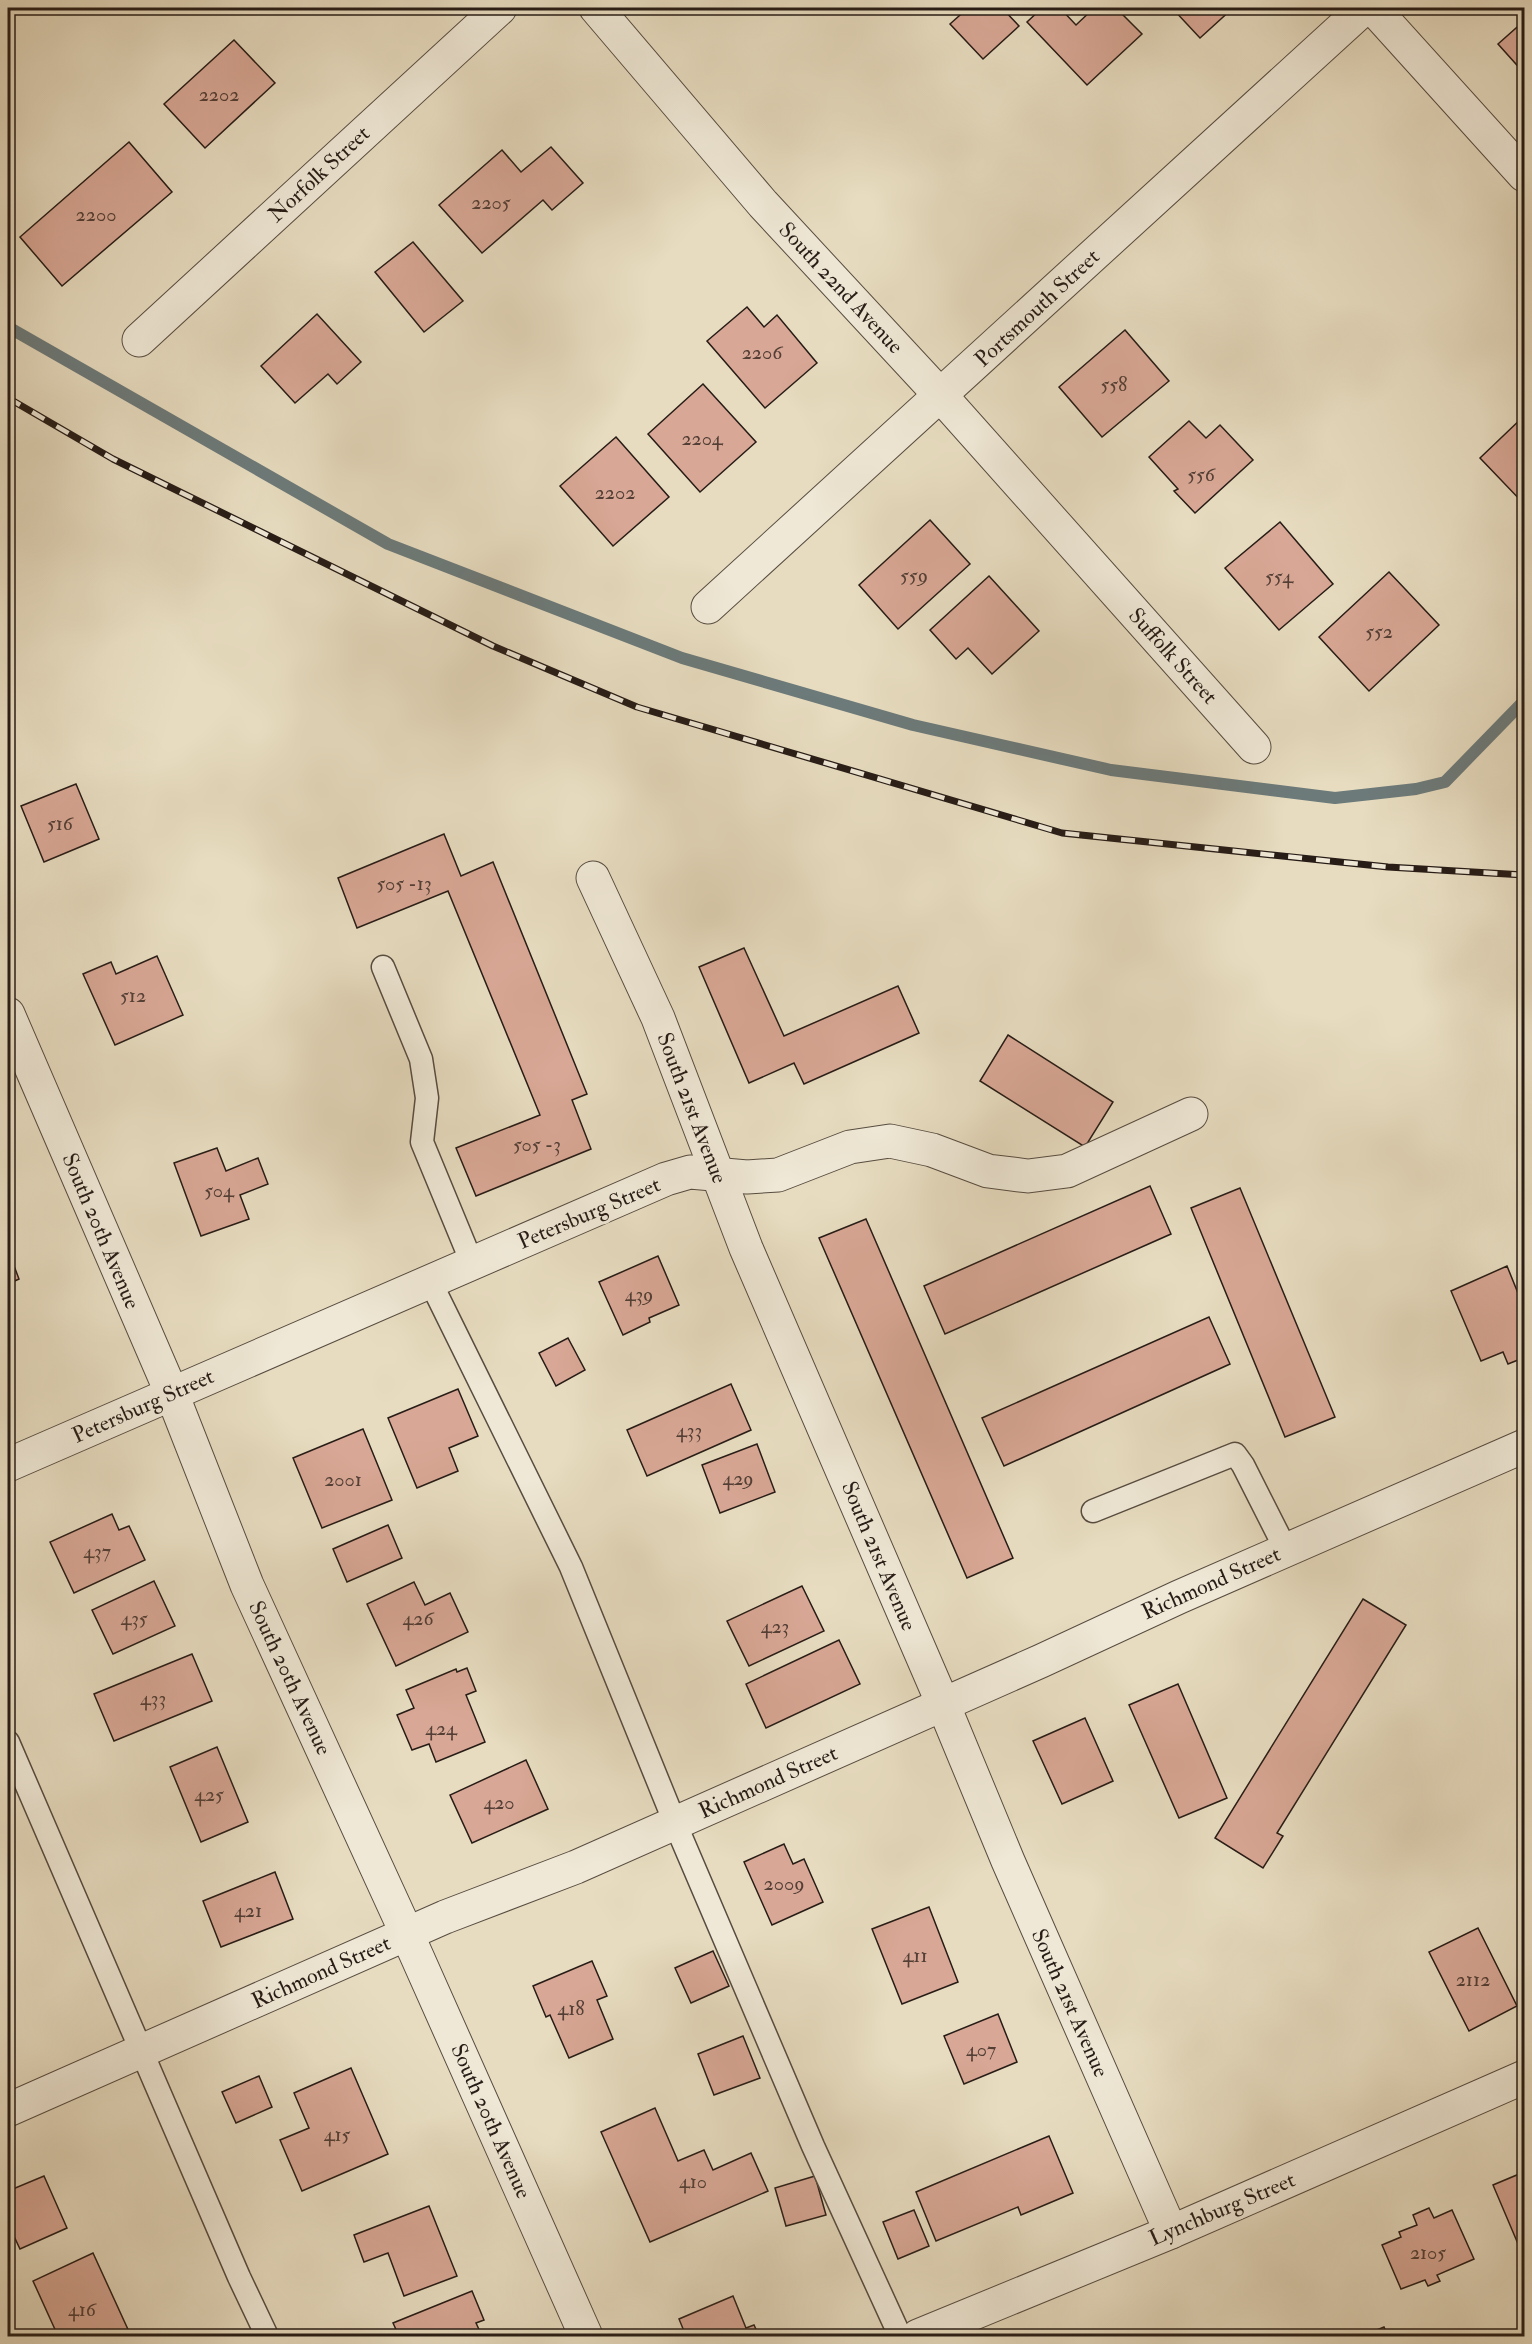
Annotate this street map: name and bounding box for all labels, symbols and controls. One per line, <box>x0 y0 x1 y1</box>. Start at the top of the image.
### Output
house number: 2202 <box>199 82 239 107</box>
street label: Norfolk Street <box>262 120 376 228</box>
house number: 2205 <box>471 190 511 215</box>
house number: 2200 <box>76 202 116 227</box>
street label: South 22nd Avenue <box>773 216 909 360</box>
street label: Portsmouth Street <box>969 243 1105 373</box>
house number: 2206 <box>742 340 783 365</box>
house number: 558 <box>1101 372 1127 397</box>
house number: 2204 <box>681 426 724 451</box>
house number: 556 <box>1187 462 1216 487</box>
house number: 2202 <box>595 480 635 505</box>
house number: 559 <box>900 563 928 588</box>
house number: 554 <box>1265 564 1294 589</box>
street label: Suffolk Street <box>1122 602 1224 710</box>
house number: 552 <box>1365 619 1393 644</box>
house number: 516 <box>47 811 74 836</box>
house number: 505 -13 <box>376 871 432 896</box>
house number: 512 <box>120 983 146 1008</box>
street label: South 21st Avenue <box>650 1029 734 1187</box>
house number: 505 -3 <box>513 1132 561 1157</box>
street label: South 20th Avenue <box>56 1149 146 1313</box>
street label: Petersburg Street <box>513 1170 665 1256</box>
house number: 504 <box>204 1178 235 1203</box>
house number: 439 <box>625 1282 653 1307</box>
street label: Petersburg Street <box>68 1362 218 1450</box>
house number: 433 <box>676 1418 702 1443</box>
house number: 429 <box>722 1466 754 1491</box>
house number: 2001 <box>324 1467 362 1492</box>
street label: South 21st Avenue <box>835 1477 923 1635</box>
house number: 437 <box>83 1539 111 1564</box>
street label: Richmond Street <box>1137 1540 1285 1626</box>
street label: South 20th Avenue <box>242 1596 338 1760</box>
house number: 435 <box>120 1606 148 1631</box>
house number: 426 <box>403 1606 434 1631</box>
house number: 423 <box>761 1614 789 1639</box>
house number: 433 <box>140 1686 166 1711</box>
house number: 424 <box>425 1716 458 1741</box>
street label: Richmond Street <box>694 1739 842 1825</box>
house number: 425 <box>194 1782 224 1807</box>
house number: 420 <box>483 1790 515 1815</box>
house number: 2009 <box>764 1871 804 1896</box>
house number: 421 <box>234 1898 262 1923</box>
street label: South 21st Avenue <box>1025 1924 1115 2082</box>
street label: Richmond Street <box>247 1929 395 2015</box>
house number: 411 <box>902 1943 928 1968</box>
house number: 2112 <box>1456 1967 1490 1992</box>
house number: 418 <box>557 1996 585 2021</box>
house number: 407 <box>966 2037 996 2062</box>
street label: South 20th Avenue <box>444 2039 538 2203</box>
house number: 415 <box>324 2122 351 2147</box>
street label: Lynchburg Street <box>1145 2166 1299 2252</box>
house number: 410 <box>679 2169 707 2194</box>
house number: 2105 <box>1410 2240 1446 2265</box>
house number: 416 <box>68 2297 97 2322</box>

